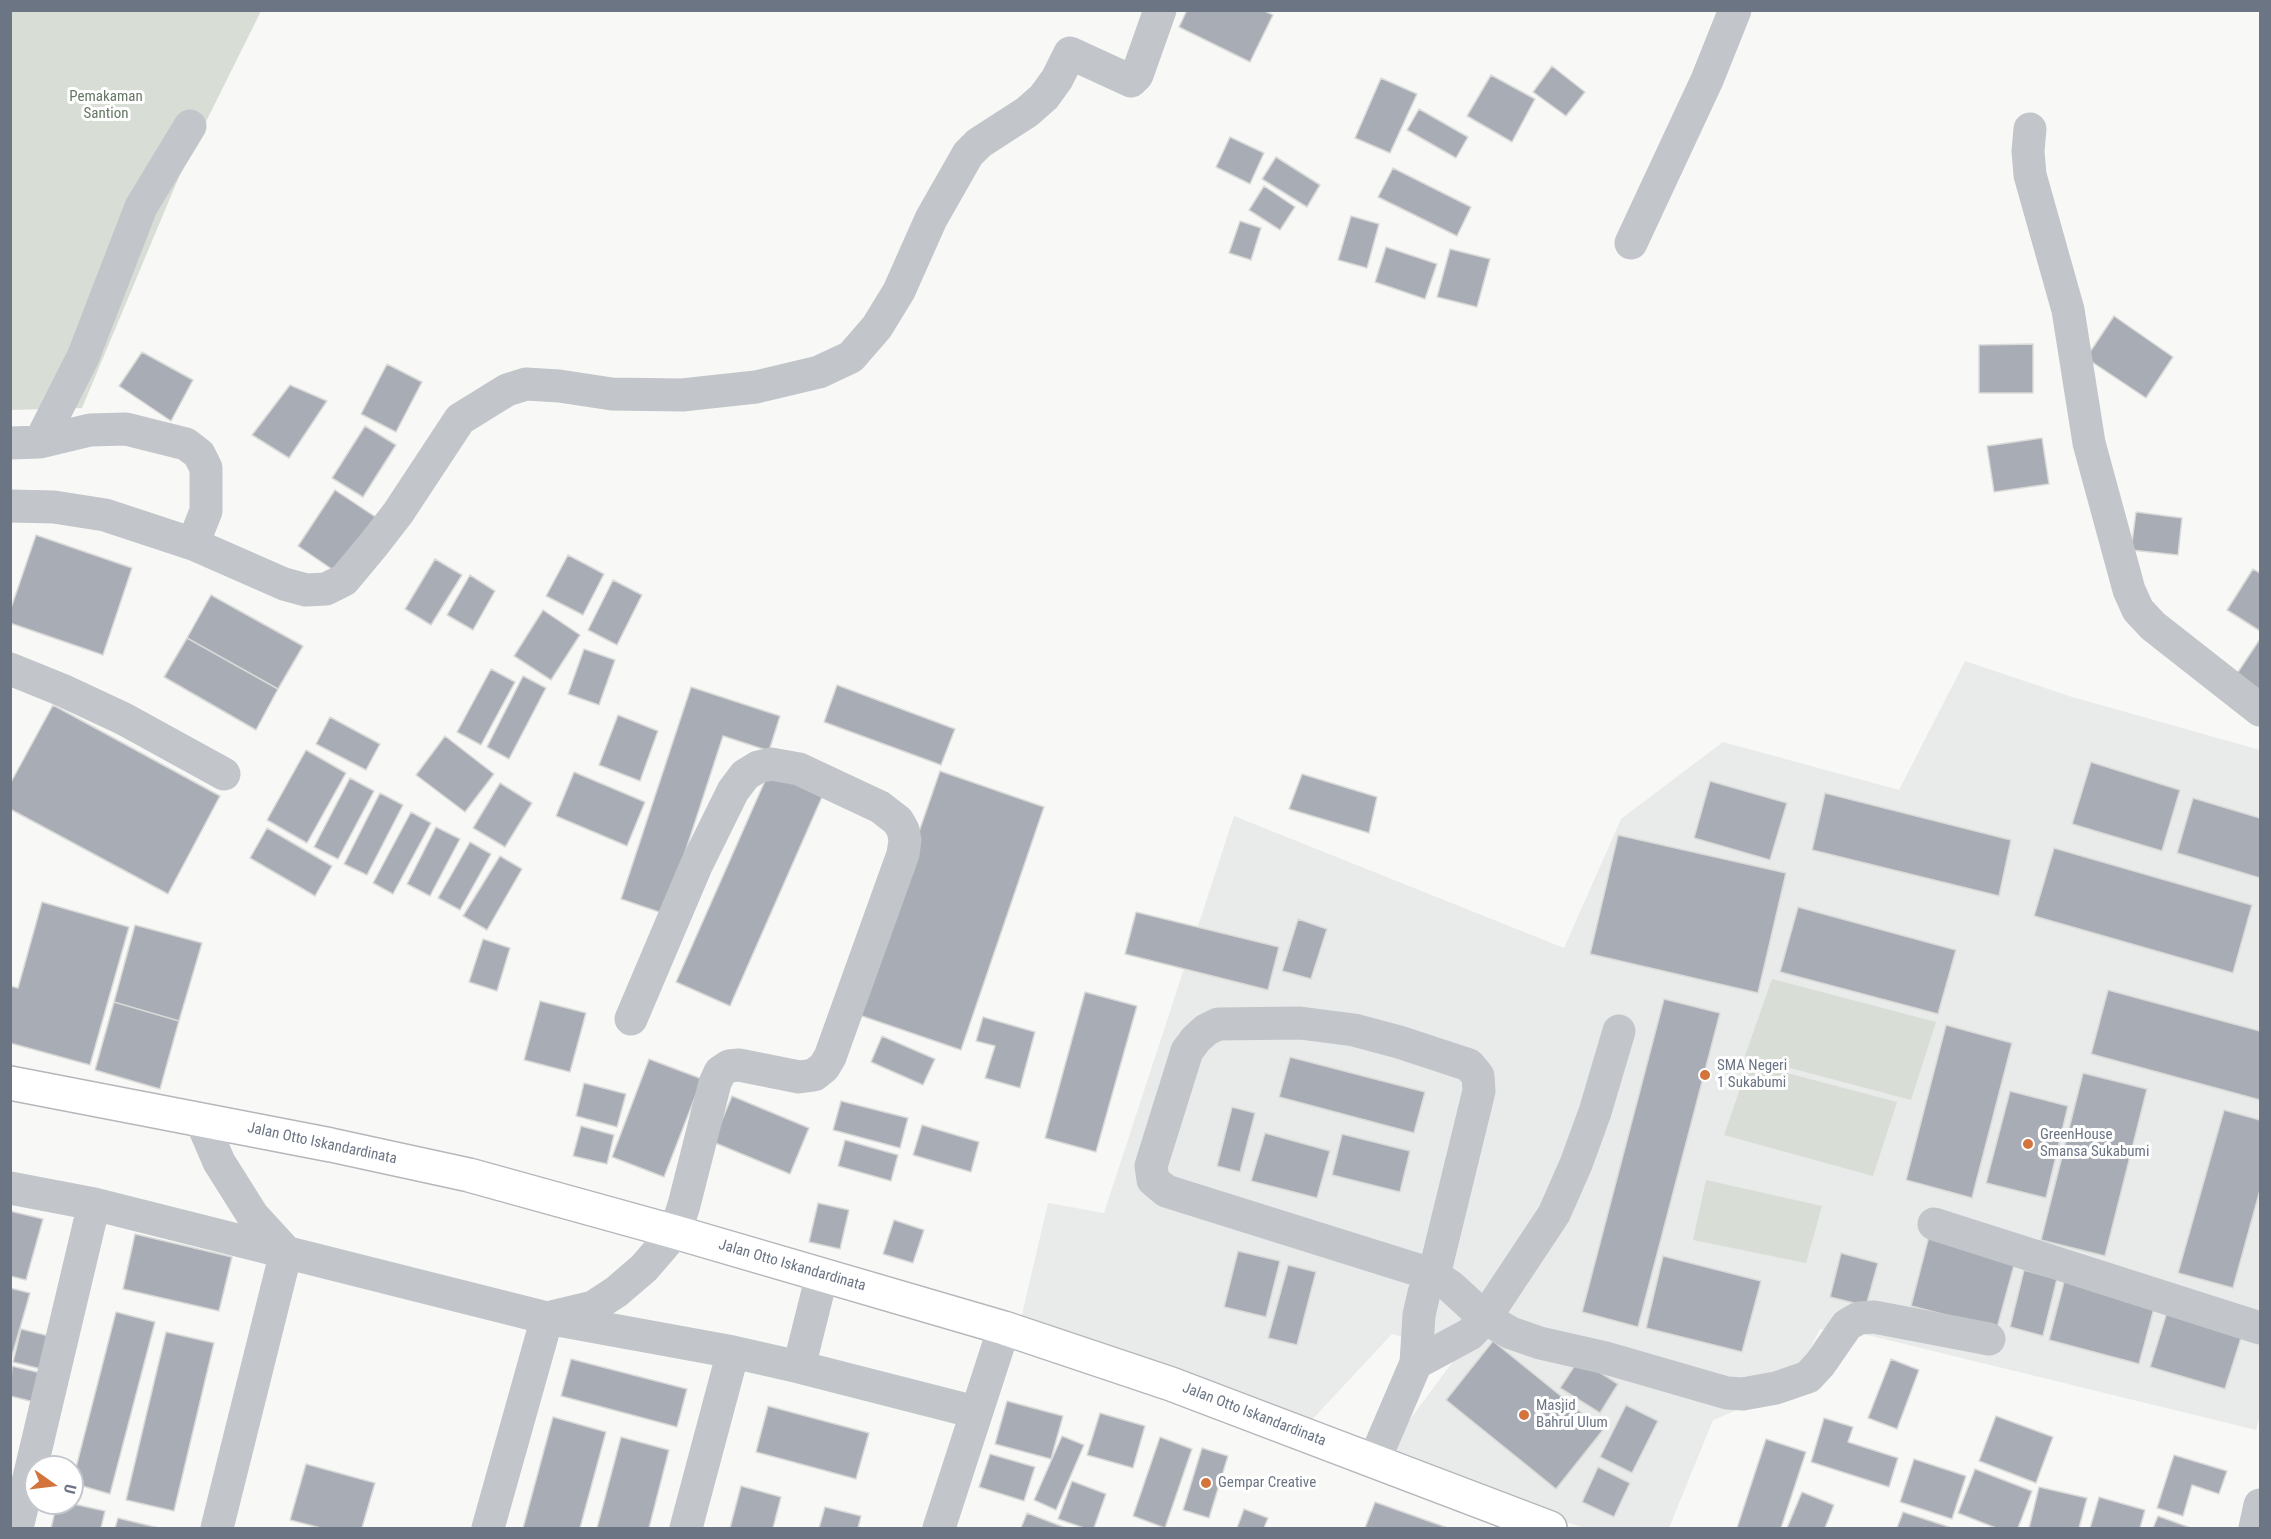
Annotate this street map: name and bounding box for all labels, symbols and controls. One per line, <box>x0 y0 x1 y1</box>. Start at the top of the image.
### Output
park label: Pemakaman Santion <box>69 88 143 123</box>
place label: SMA Negeri 1 Sukabumi <box>1717 1057 1787 1092</box>
marker: SMA Negeri 1 Sukabumi <box>1698 1068 1712 1082</box>
street label: Jalan Otto Iskandardinata <box>246 1119 398 1169</box>
place label: GreenHouse Smansa Sukabumi <box>2040 1126 2149 1161</box>
marker: GreenHouse Smansa Sukabumi <box>2021 1137 2035 1151</box>
street label: Jalan Otto Iskandardinata <box>716 1236 868 1296</box>
street label: Jalan Otto Iskandardinata <box>1180 1379 1328 1451</box>
place label: Masjid Bahrul Ulum <box>1536 1397 1608 1432</box>
marker: Masjid Bahrul Ulum <box>1517 1408 1531 1422</box>
north arrow <box>24 1455 84 1515</box>
place label: Gempar Creative <box>1218 1474 1316 1492</box>
marker: Gempar Creative <box>1199 1476 1213 1490</box>
text: U <box>60 1482 80 1496</box>

